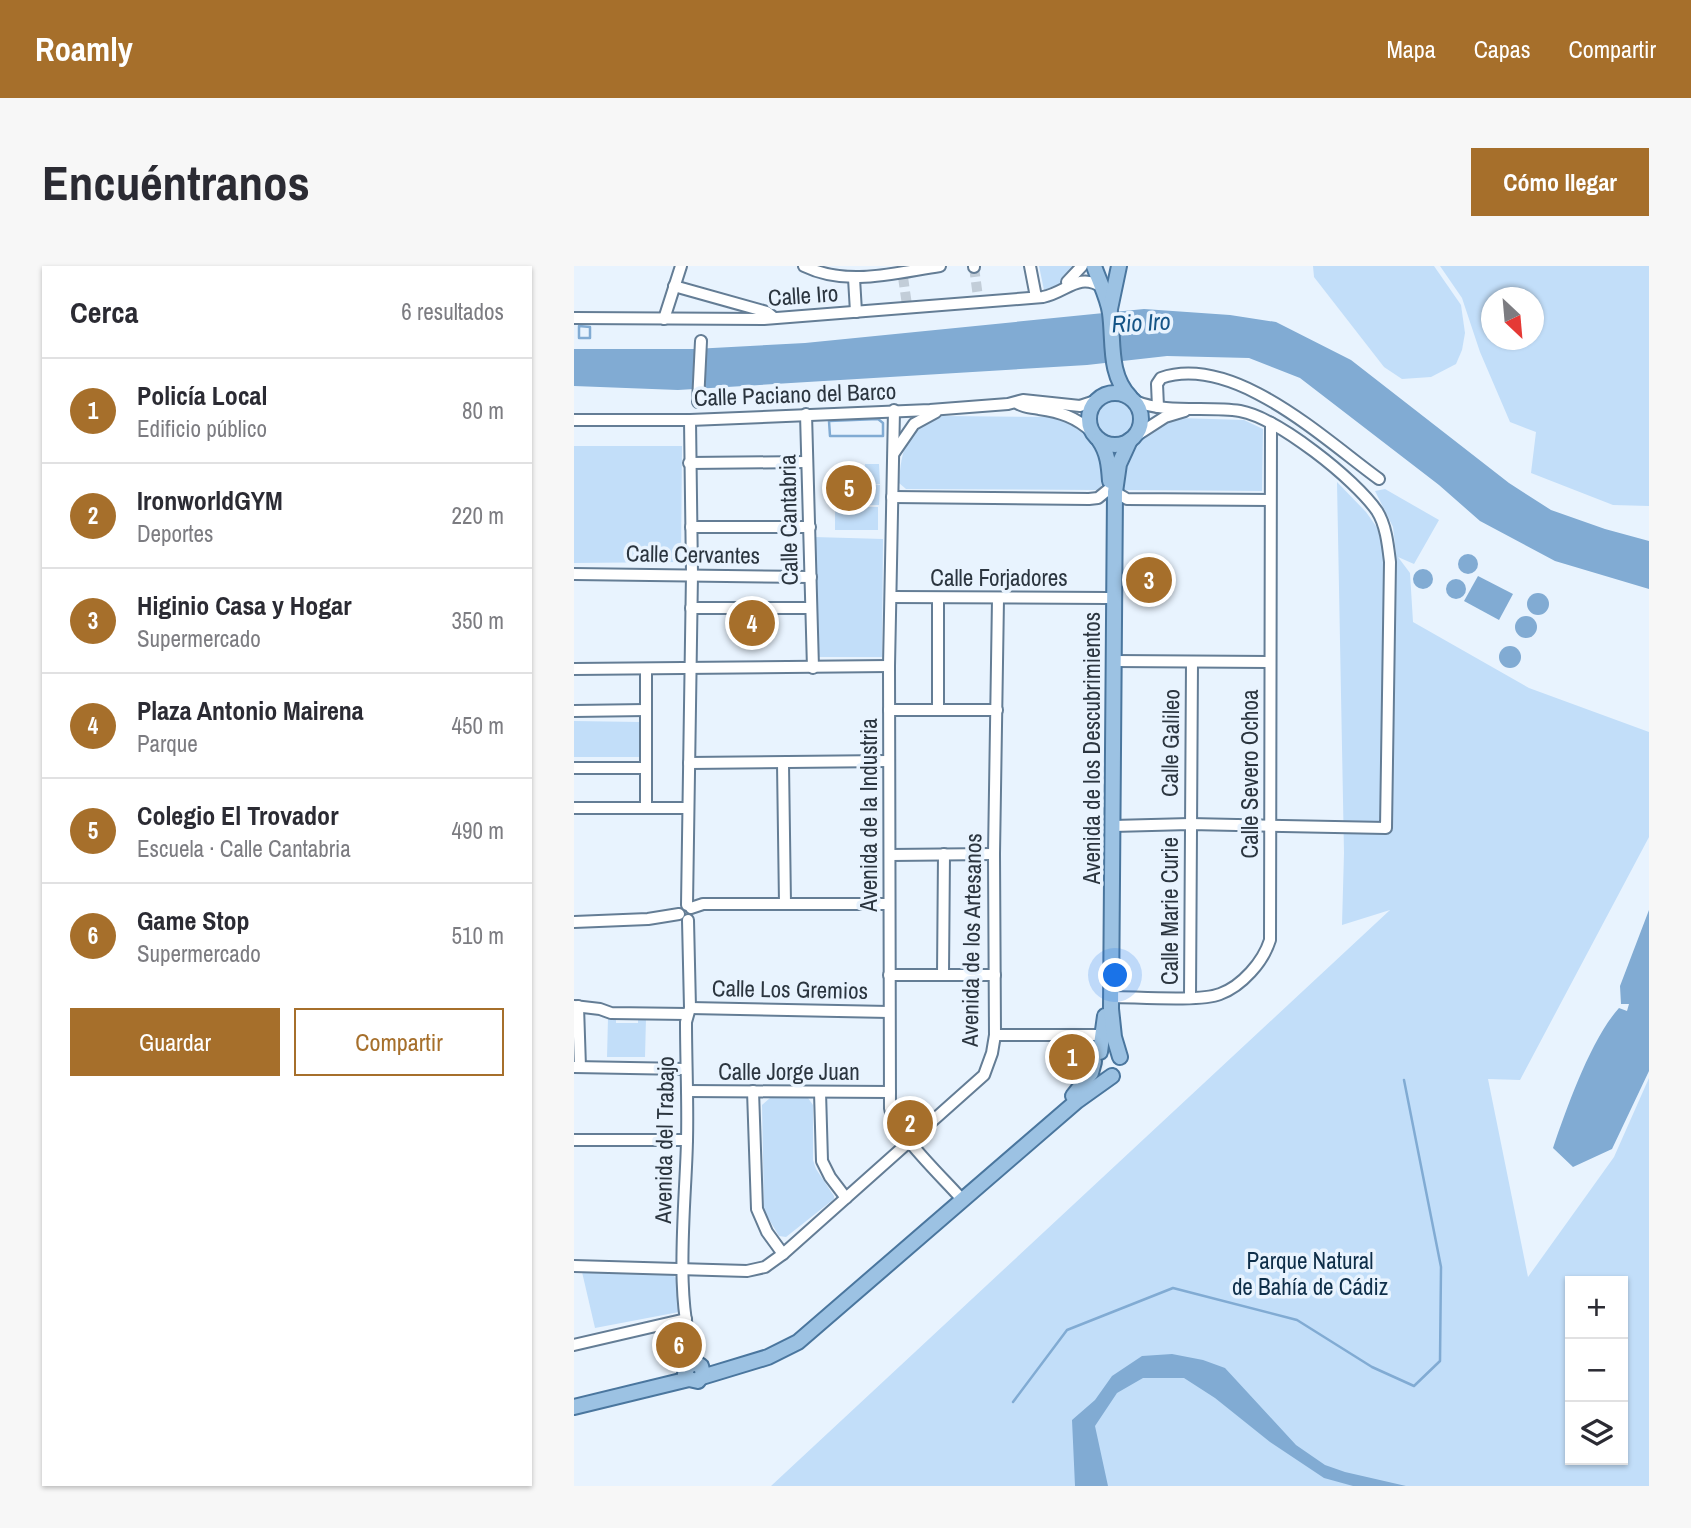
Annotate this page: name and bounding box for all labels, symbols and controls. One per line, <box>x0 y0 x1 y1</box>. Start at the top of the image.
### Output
text: Roamly <box>35 27 133 71</box>
text: Mapa <box>1386 33 1436 65</box>
text: Capas <box>1474 33 1531 65</box>
text: Compartir <box>1569 33 1656 65</box>
button: Cómo llegar <box>1471 148 1649 216</box>
text: Encuéntranos <box>42 149 310 215</box>
street label: Calle Iro <box>767 277 839 313</box>
north arrow <box>1481 287 1544 350</box>
text: Cerca <box>70 292 138 332</box>
text: 6 resultados <box>401 296 504 327</box>
water label: Rio Iro <box>1111 304 1171 340</box>
street label: Calle Paciano del Barco <box>693 375 897 413</box>
text: Policía Local <box>137 378 267 413</box>
text: 1 <box>88 395 98 426</box>
text: 80 m <box>462 395 504 426</box>
text: Edificio público <box>137 413 267 444</box>
street label: Calle Cantabria <box>771 454 805 586</box>
pin: 5 <box>826 462 872 514</box>
text: IronworldGYM <box>137 483 283 518</box>
text: 2 <box>88 500 98 531</box>
text: 220 m <box>452 500 504 531</box>
text: Deportes <box>137 518 214 549</box>
street label: Calle Cervantes <box>626 537 760 571</box>
pin: 3 <box>1126 554 1172 606</box>
street label: Calle Forjadores <box>930 562 1068 593</box>
text: Higinio Casa y Hogar <box>137 588 351 623</box>
pin: 4 <box>729 597 775 649</box>
text: 3 <box>88 605 98 636</box>
text: 350 m <box>452 605 504 636</box>
street label: Avenida de los Descubrimientos <box>1076 612 1107 885</box>
text: Supermercado <box>137 623 261 654</box>
street label: Calle Galileo <box>1154 689 1186 797</box>
street label: Calle Severo Ochoa <box>1234 689 1265 858</box>
text: Plaza Antonio Mairena <box>137 693 364 728</box>
text: 4 <box>88 710 98 741</box>
text: 450 m <box>452 710 504 741</box>
street label: Avenida de la Industria <box>853 718 884 913</box>
text: Parque <box>137 728 198 759</box>
text: Colegio El Trovador <box>137 798 338 833</box>
text: 5 <box>88 815 98 846</box>
text: 490 m <box>452 815 504 846</box>
text: Escuela · Calle Cantabria <box>137 833 351 864</box>
street label: Avenida de los Artesanos <box>954 833 988 1048</box>
street label: Calle Marie Curie <box>1154 837 1185 985</box>
text: Game Stop <box>137 903 250 938</box>
text: 6 <box>88 920 98 951</box>
text: 510 m <box>452 920 504 951</box>
text: Supermercado <box>137 938 261 969</box>
your location <box>1098 958 1132 992</box>
street label: Calle Los Gremios <box>712 972 868 1006</box>
button: Guardar <box>70 1008 280 1076</box>
button: Compartir <box>294 1008 504 1076</box>
pin: 1 <box>1049 1031 1095 1083</box>
street label: Avenida del Trabajo <box>647 1056 681 1225</box>
street label: Calle Jorge Juan <box>718 1056 860 1087</box>
pin: 2 <box>887 1097 933 1149</box>
park label: Parque Natural de Bahía de Cádiz <box>1232 1245 1388 1302</box>
map controls <box>1565 1276 1628 1465</box>
button: + <box>1565 1276 1628 1339</box>
pin: 6 <box>656 1319 702 1371</box>
button: − <box>1565 1339 1628 1402</box>
button: layers <box>1565 1402 1628 1465</box>

